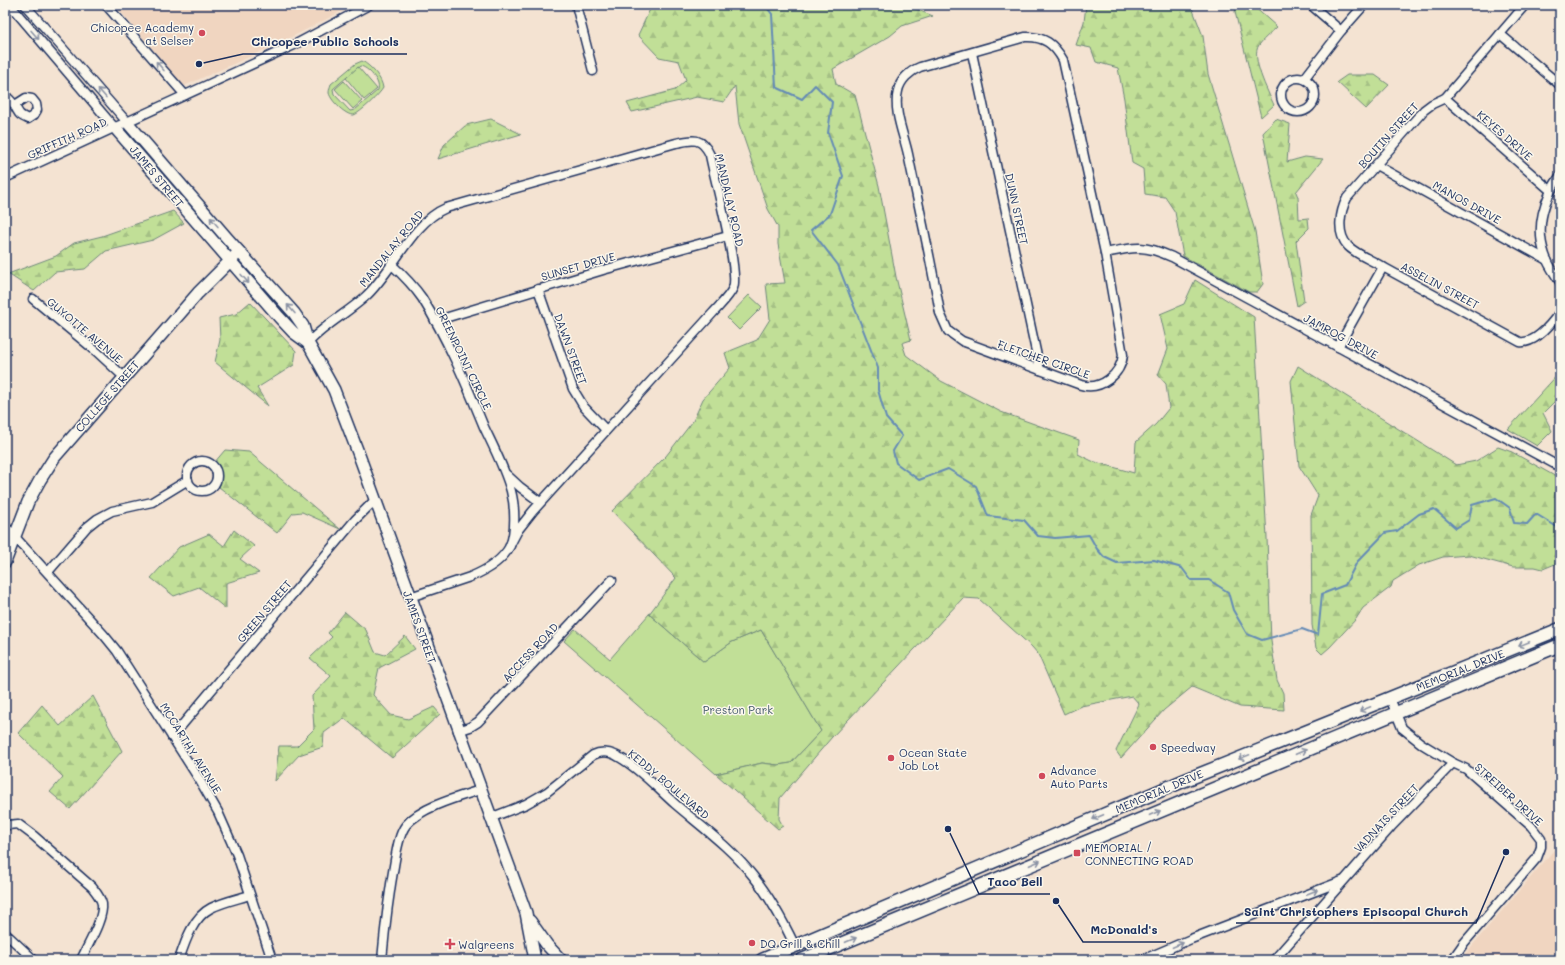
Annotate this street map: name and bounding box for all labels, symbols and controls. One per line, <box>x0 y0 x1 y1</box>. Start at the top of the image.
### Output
place label: Chicopee Academy at Selser <box>90 20 194 48</box>
marker: Chicopee Academy at Selser <box>197 28 207 38</box>
one-way arrow <box>31 29 40 40</box>
callout: Chicopee Public Schools <box>243 30 407 54</box>
text: Chicopee Public Schools <box>251 33 399 49</box>
one-way arrow <box>156 61 165 71</box>
one-way arrow <box>97 88 106 98</box>
street label: BOUTIN STREET <box>1354 99 1422 171</box>
street label: KEYES DRIVE <box>1474 107 1536 163</box>
street label: GRIFFITH ROAD <box>25 114 109 162</box>
street label: JAMES STREET <box>127 142 187 210</box>
street label: MANDALAY ROAD <box>712 152 748 248</box>
street label: DUNN STREET <box>1002 172 1032 246</box>
street label: MANOS DRIVE <box>1430 177 1504 227</box>
street label: MANDALAY ROAD <box>355 206 427 290</box>
one-way arrow <box>209 217 218 228</box>
street label: SUNSET DRIVE <box>539 248 617 284</box>
street label: ASSELIN STREET <box>1398 258 1482 312</box>
one-way arrow <box>241 274 250 284</box>
street label: GUYOTTE AVENUE <box>44 294 126 366</box>
one-way arrow <box>286 304 295 314</box>
street label: GREENPOINT CIRCLE <box>432 304 496 412</box>
street label: JAMROG DRIVE <box>1301 310 1381 362</box>
street label: DAWN STREET <box>551 311 591 387</box>
street label: FLETCHER CIRCLE <box>996 336 1092 382</box>
street label: COLLEGE STREET <box>72 357 142 435</box>
street label: GREEN STREET <box>233 576 295 646</box>
street label: JAMES STREET <box>400 588 440 666</box>
street label: ACCESS ROAD <box>499 619 561 685</box>
one-way arrow <box>1518 640 1530 648</box>
street label: MEMORIAL DRIVE <box>1414 645 1506 695</box>
street label: MCCARTHY AVENUE <box>157 700 225 796</box>
park label: Preston Park <box>703 702 773 717</box>
one-way arrow <box>1359 705 1371 713</box>
place label: Speedway <box>1161 740 1216 755</box>
marker: Speedway <box>1148 742 1158 752</box>
place label: Ocean State Job Lot <box>899 745 967 773</box>
street label: KEDDY BOULEVARD <box>625 746 713 822</box>
one-way arrow <box>1295 748 1307 755</box>
marker: Ocean State Job Lot <box>886 753 896 763</box>
one-way arrow <box>1238 753 1250 761</box>
street label: STREIBER DRIVE <box>1472 759 1546 829</box>
place label: Advance Auto Parts <box>1050 763 1108 791</box>
street label: MEMORIAL DRIVE <box>1113 766 1205 816</box>
marker: Advance Auto Parts <box>1037 771 1047 781</box>
street label: VADNAIS STREET <box>1350 780 1422 856</box>
one-way arrow <box>1149 809 1161 816</box>
one-way arrow <box>1092 814 1104 821</box>
place label: MEMORIAL / CONNECTING ROAD <box>1085 840 1194 868</box>
marker: MEMORIAL / CONNECTING ROAD <box>1072 848 1082 858</box>
one-way arrow <box>1029 859 1041 866</box>
callout: Taco Bell <box>979 870 1050 894</box>
text: Taco Bell <box>988 873 1042 889</box>
one-way arrow <box>1305 888 1317 896</box>
callout: Saint Christophers Episcopal Church <box>1236 899 1476 923</box>
text: Saint Christophers Episcopal Church <box>1244 903 1468 919</box>
callout: McDonald's <box>1083 918 1166 942</box>
text: McDonald's <box>1090 921 1158 937</box>
one-way arrow <box>844 935 856 943</box>
place label: DQ Grill & Chill <box>760 936 840 951</box>
place label: Walgreens <box>458 937 514 952</box>
marker: DQ Grill & Chill <box>747 938 757 948</box>
marker: Walgreens <box>445 939 455 949</box>
one-way arrow <box>1171 940 1183 948</box>

